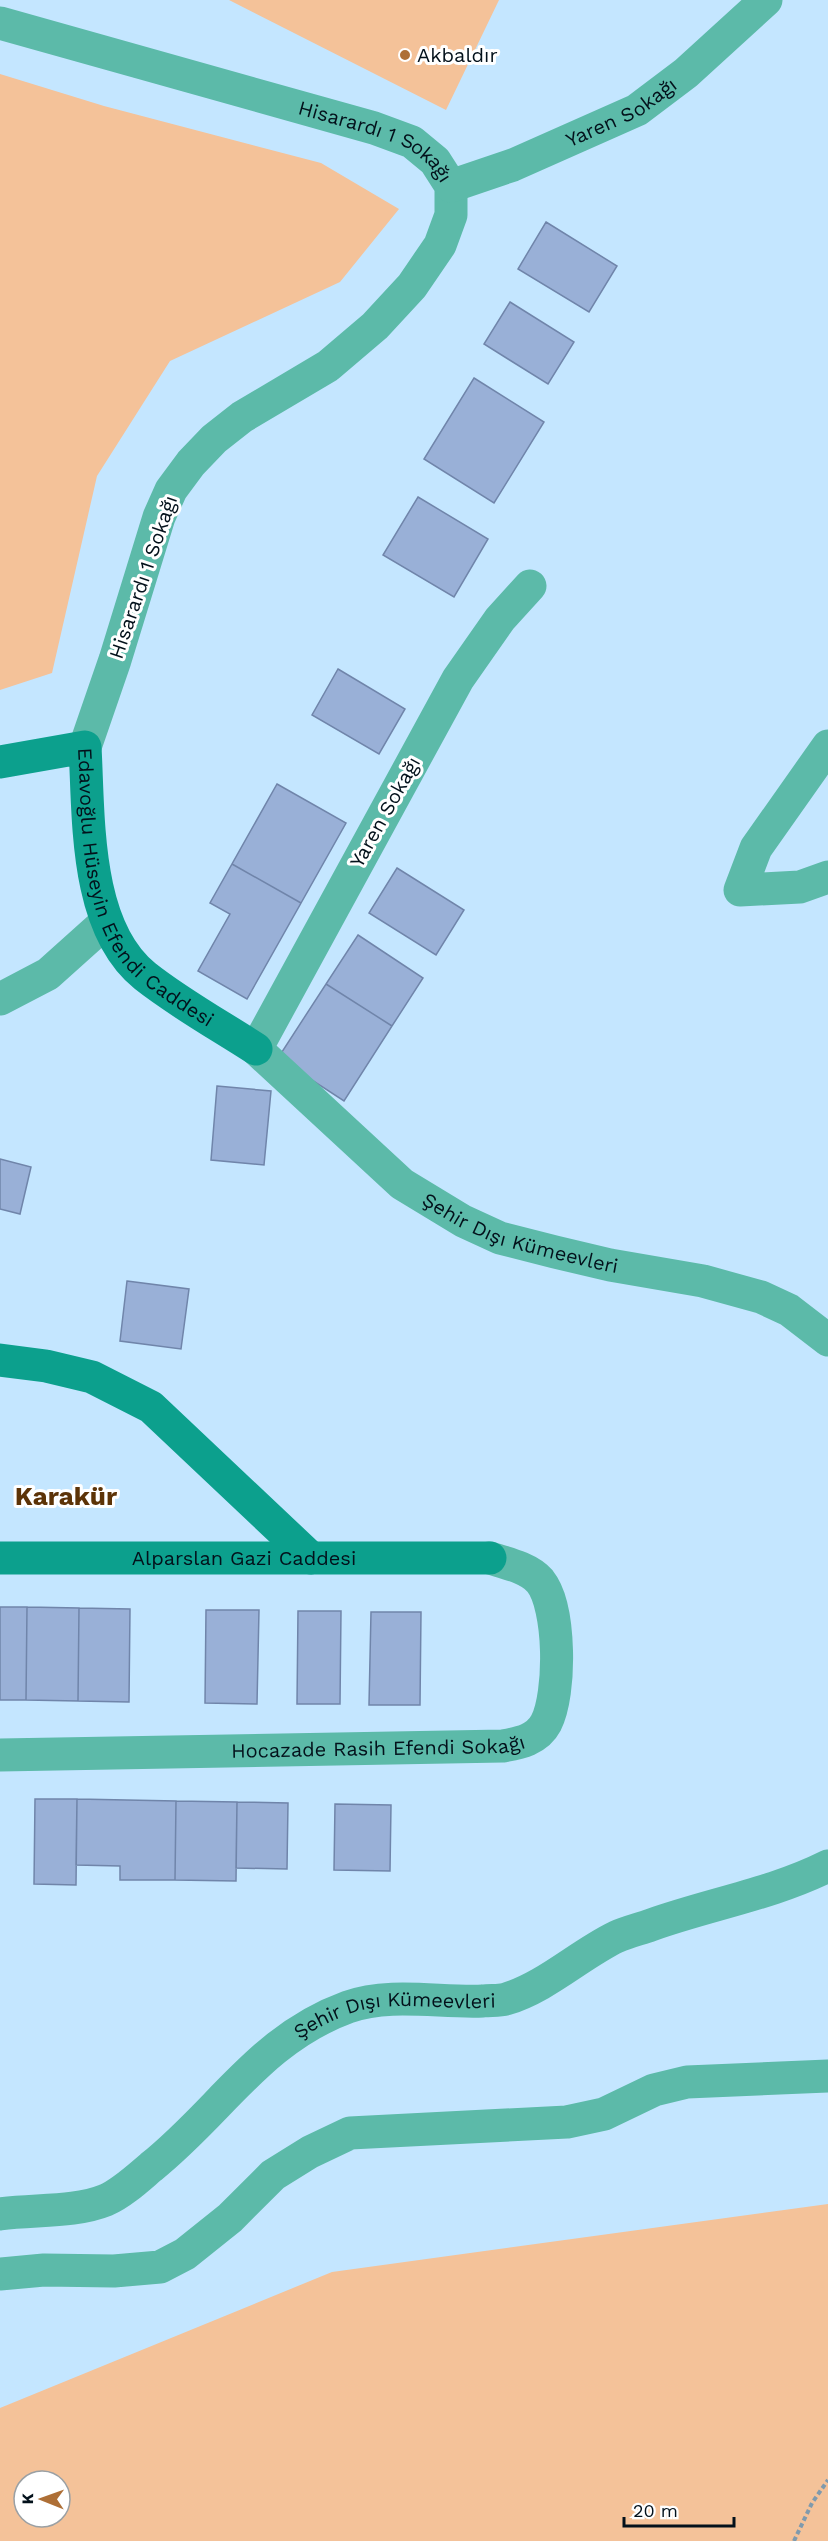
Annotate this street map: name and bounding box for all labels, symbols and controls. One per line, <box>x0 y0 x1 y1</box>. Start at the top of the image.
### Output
place label: Akbaldır <box>417 43 498 67</box>
marker: Akbaldır <box>398 48 412 62</box>
street label: Yaren Sokağı <box>562 72 681 152</box>
street label: Hisarardı 1 Sokağı <box>296 95 457 187</box>
street label: Hisarardı 1 Sokağı <box>104 492 182 662</box>
street label: Edavoğlu Hüseyin Efendi Caddesi <box>73 747 218 1032</box>
street label: Yaren Sokağı <box>345 752 425 872</box>
street label: Şehir Dışı Kümeevleri <box>418 1187 620 1278</box>
district label: Karakür <box>15 1481 118 1511</box>
street label: Alparslan Gazi Caddesi <box>132 1546 356 1570</box>
street label: Hocazade Rasih Efendi Sokağı <box>231 1730 528 1763</box>
street label: Şehir Dışı Kümeevleri <box>289 1987 496 2044</box>
north arrow <box>12 2469 72 2529</box>
scale bar <box>624 2490 734 2528</box>
text: K <box>18 2493 37 2504</box>
text: 20 m <box>633 2500 678 2521</box>

